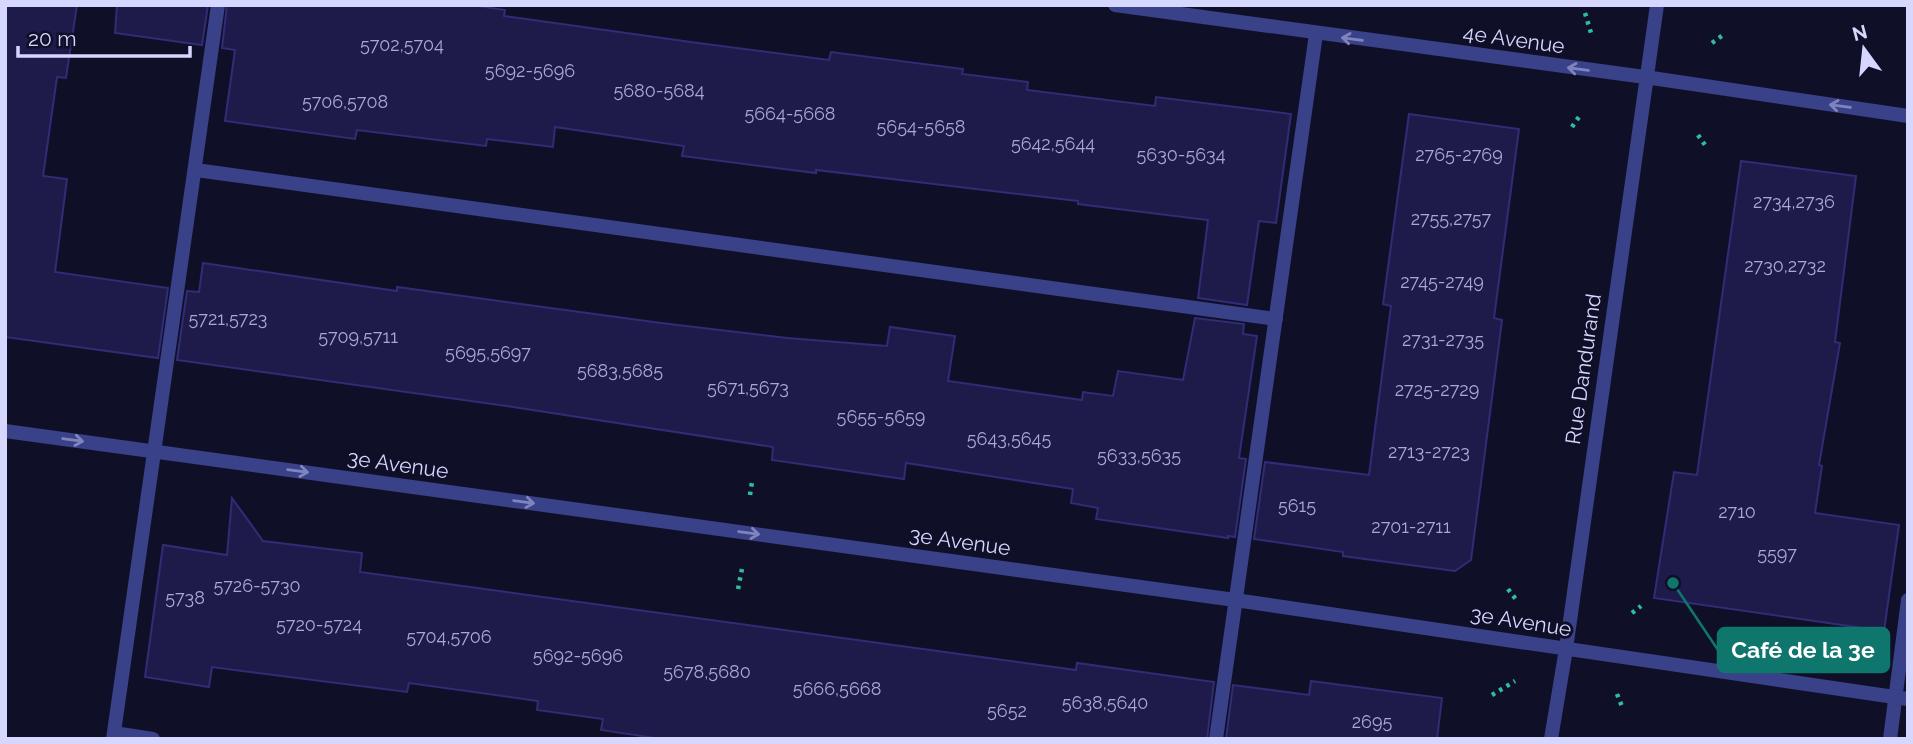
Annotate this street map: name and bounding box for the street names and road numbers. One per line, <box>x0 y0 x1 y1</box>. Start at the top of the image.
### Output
street label: 4e Avenue <box>1462 20 1566 58</box>
street label: Rue Dandurand <box>1560 292 1606 446</box>
street label: 3e Avenue <box>346 445 450 483</box>
street label: 3e Avenue <box>908 522 1012 560</box>
street label: 3e Avenue <box>1469 601 1573 641</box>

